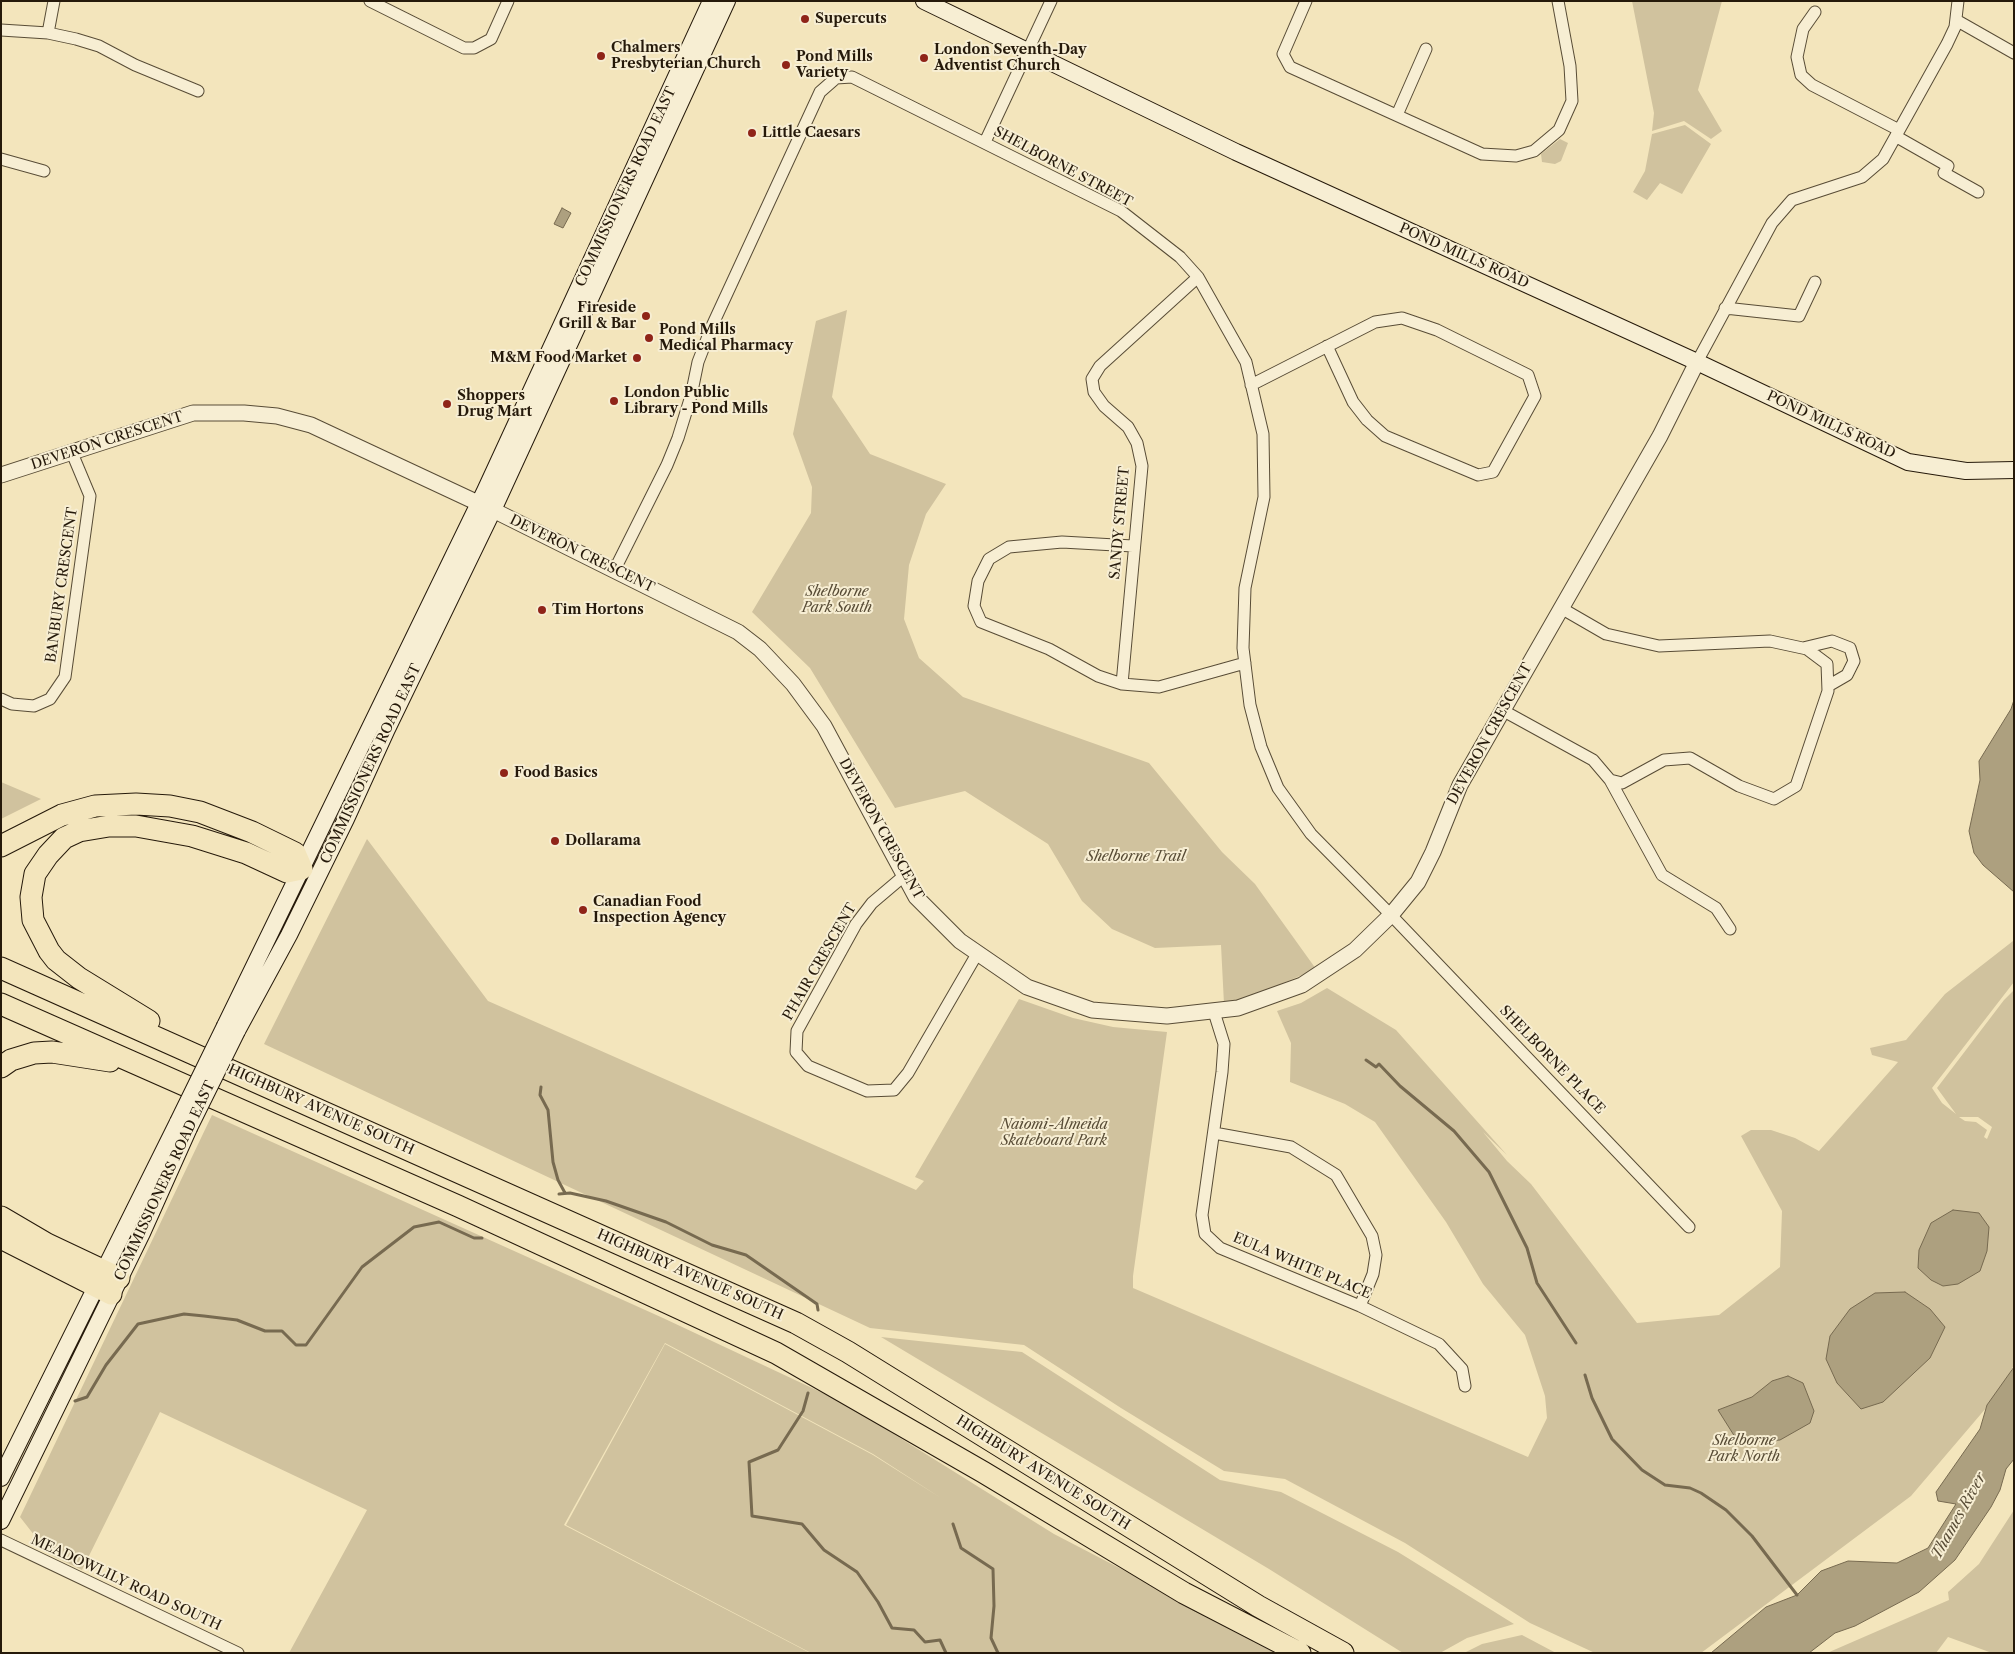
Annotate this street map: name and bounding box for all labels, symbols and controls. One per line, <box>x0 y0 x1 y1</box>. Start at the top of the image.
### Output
place label: Supercuts <box>815 11 887 27</box>
marker: Supercuts <box>799 13 811 25</box>
place label: Chalmers Presbyterian Church <box>611 40 761 72</box>
place label: London Seventh-Day Adventist Church <box>934 42 1086 74</box>
place label: Pond Mills Variety <box>796 49 873 82</box>
marker: Chalmers Presbyterian Church <box>595 50 607 62</box>
marker: London Seventh-Day Adventist Church <box>918 52 930 64</box>
marker: Pond Mills Variety <box>780 59 792 71</box>
street label: COMMISSIONERS ROAD EAST <box>572 84 680 290</box>
street label: SHELBORNE STREET <box>991 123 1135 211</box>
place label: Little Caesars <box>762 125 860 141</box>
marker: Little Caesars <box>746 127 758 139</box>
street label: POND MILLS ROAD <box>1397 220 1531 292</box>
place label: Fireside Grill & Bar <box>559 300 636 332</box>
marker: Fireside Grill & Bar <box>640 310 652 322</box>
place label: Pond Mills Medical Pharmacy <box>659 322 793 354</box>
marker: Pond Mills Medical Pharmacy <box>643 332 655 344</box>
place label: M&M Food Market <box>490 350 627 366</box>
marker: M&M Food Market <box>631 352 643 364</box>
place label: London Public Library - Pond Mills <box>624 385 768 418</box>
place label: Shoppers Drug Mart <box>457 388 532 421</box>
street label: POND MILLS ROAD <box>1764 388 1898 462</box>
marker: London Public Library - Pond Mills <box>608 395 620 407</box>
marker: Shoppers Drug Mart <box>441 398 453 410</box>
street label: DEVERON CRESCENT <box>29 408 185 474</box>
street label: SANDY STREET <box>1107 466 1133 580</box>
street label: BANBURY CRESCENT <box>43 506 81 664</box>
street label: DEVERON CRESCENT <box>507 512 657 596</box>
park label: Shelborne Park South <box>802 584 872 616</box>
place label: Tim Hortons <box>552 602 644 618</box>
marker: Tim Hortons <box>536 604 548 616</box>
street label: DEVERON CRESCENT <box>1444 660 1536 808</box>
street label: COMMISSIONERS ROAD EAST <box>317 661 425 867</box>
street label: DEVERON CRESCENT <box>835 755 927 903</box>
place label: Food Basics <box>514 765 598 781</box>
marker: Food Basics <box>498 767 510 779</box>
place label: Dollarama <box>565 833 641 849</box>
marker: Dollarama <box>549 835 561 847</box>
park label: Shelborne Trail <box>1086 849 1186 865</box>
place label: Canadian Food Inspection Agency <box>593 894 726 926</box>
street label: PHAIR CRESCENT <box>780 901 860 1023</box>
marker: Canadian Food Inspection Agency <box>577 904 589 916</box>
street label: SHELBORNE PLACE <box>1496 1002 1608 1118</box>
street label: HIGHBURY AVENUE SOUTH <box>225 1061 417 1159</box>
street label: COMMISSIONERS ROAD EAST <box>111 1078 219 1284</box>
park label: Naiomi-Almeida Skateboard Park <box>1000 1117 1108 1150</box>
street label: HIGHBURY AVENUE SOUTH <box>594 1226 786 1324</box>
street label: EULA WHITE PLACE <box>1230 1229 1374 1303</box>
street label: HIGHBURY AVENUE SOUTH <box>953 1412 1133 1534</box>
park label: Shelborne Park North <box>1708 1433 1780 1465</box>
water label: Thames River <box>1928 1470 1990 1562</box>
street label: MEADOWLILY ROAD SOUTH <box>28 1531 224 1635</box>

